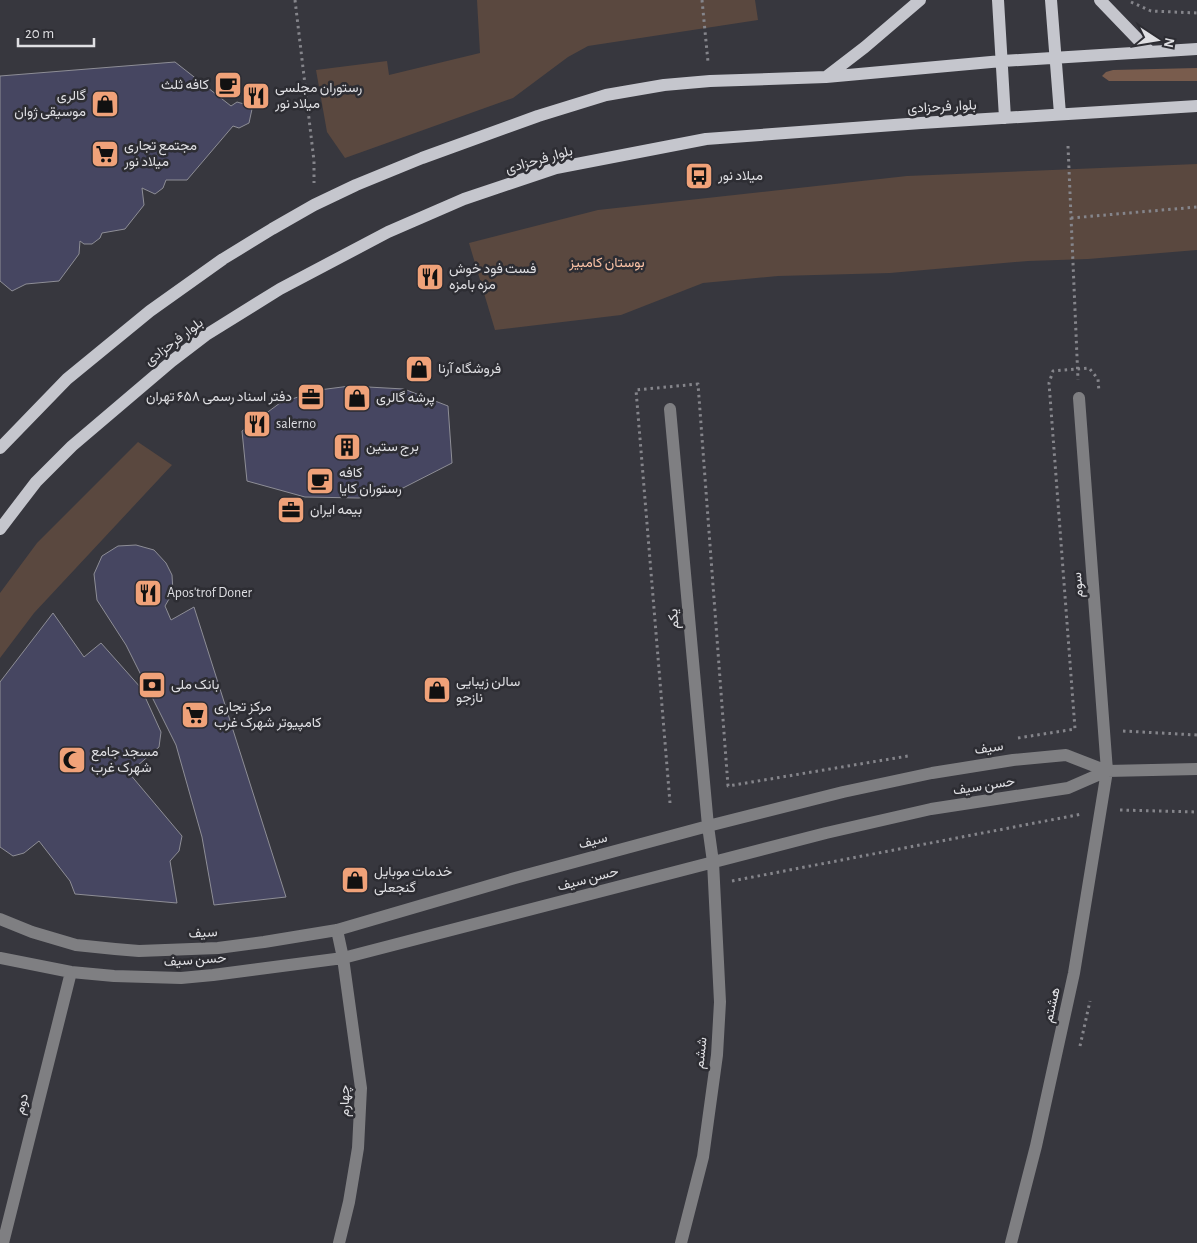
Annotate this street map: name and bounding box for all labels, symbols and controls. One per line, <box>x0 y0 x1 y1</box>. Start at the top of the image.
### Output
scale bar <box>18 15 94 47</box>
north arrow <box>1132 15 1182 65</box>
text: 20 m <box>25 26 54 41</box>
text: N <box>1161 36 1177 49</box>
cafe icon: كافه ثلث <box>213 70 243 100</box>
place label: كافه ثلث <box>161 78 209 92</box>
restaurant icon: رستوران مجلسی میلاد نور <box>241 81 271 111</box>
place label: رستوران مجلسی میلاد نور <box>274 81 362 112</box>
place label: گالری موسیقی ژوان <box>14 88 86 120</box>
shop icon: گالری موسیقی ژوان <box>90 89 120 119</box>
street label: بلوار فرحزادی <box>907 98 977 117</box>
supermarket icon: مجتمع تجاری میلاد نور <box>90 139 120 169</box>
place label: مجتمع تجاری میلاد نور <box>123 139 197 170</box>
street label: بلوار فرحزادی <box>504 144 575 177</box>
bus stop icon: میلاد نور <box>684 161 714 191</box>
place label: میلاد نور <box>717 169 763 184</box>
park label: بوستان کامبیز <box>568 256 645 271</box>
restaurant icon: فست فود خوش مزه بامزه <box>415 262 445 292</box>
place label: فست فود خوش مزه بامزه <box>449 262 536 293</box>
street label: بلوار فرحزادی <box>142 315 207 369</box>
shop icon: فروشگاه آرنا <box>404 354 434 384</box>
place label: فروشگاه آرنا <box>438 361 501 377</box>
office icon: دفتر اسناد رسمی ۶۵۸ تهران <box>296 382 326 412</box>
shop icon: پرشه گالری <box>342 383 372 413</box>
place label: دفتر اسناد رسمی ۶۵۸ تهران <box>146 390 292 405</box>
place label: پرشه گالری <box>376 390 435 407</box>
restaurant icon: salerno <box>242 409 272 439</box>
place label: salerno <box>276 417 316 431</box>
building icon: برج ستین <box>332 432 362 462</box>
place label: برج ستین <box>366 440 419 457</box>
cafe icon: كافه رستوران كايا <box>305 466 335 496</box>
place label: كافه رستوران كايا <box>339 466 402 497</box>
office icon: بیمه ایران <box>276 495 306 525</box>
place label: بیمه ایران <box>310 503 362 518</box>
street label: سوم <box>1070 572 1087 598</box>
restaurant icon: Apos'trof Doner <box>133 578 163 608</box>
place label: Apos'trof Doner <box>167 586 253 600</box>
street label: یکم <box>666 608 683 630</box>
bank icon: بانک ملی <box>137 670 167 700</box>
shop icon: سالن زیبایی نازجو <box>422 675 452 705</box>
place label: سالن زیبایی نازجو <box>456 675 520 706</box>
place label: بانک ملی <box>171 678 219 693</box>
supermarket icon: مرکز تجاری کامپیوتر شهرک غرب <box>180 700 210 730</box>
place label: مرکز تجاری کامپیوتر شهرک غرب <box>214 700 322 732</box>
street label: سیف <box>974 739 1004 757</box>
mosque icon: مسجد جامع شهرک غرب <box>57 745 87 775</box>
place label: مسجد جامع شهرک غرب <box>91 745 159 776</box>
street label: حسن سیف <box>952 774 1016 799</box>
street label: سیف <box>577 830 609 852</box>
street label: حسن سیف <box>556 864 620 895</box>
shop icon: خدمات موبایل گنجعلی <box>340 865 370 895</box>
place label: خدمات موبایل گنجعلی <box>374 865 452 896</box>
street label: سیف <box>188 925 218 941</box>
street label: حسن سیف <box>163 951 227 970</box>
street label: هشتم <box>1041 986 1064 1024</box>
street label: ششم <box>692 1036 711 1070</box>
street label: چهارم <box>338 1085 354 1117</box>
street label: دوم <box>13 1092 32 1116</box>

